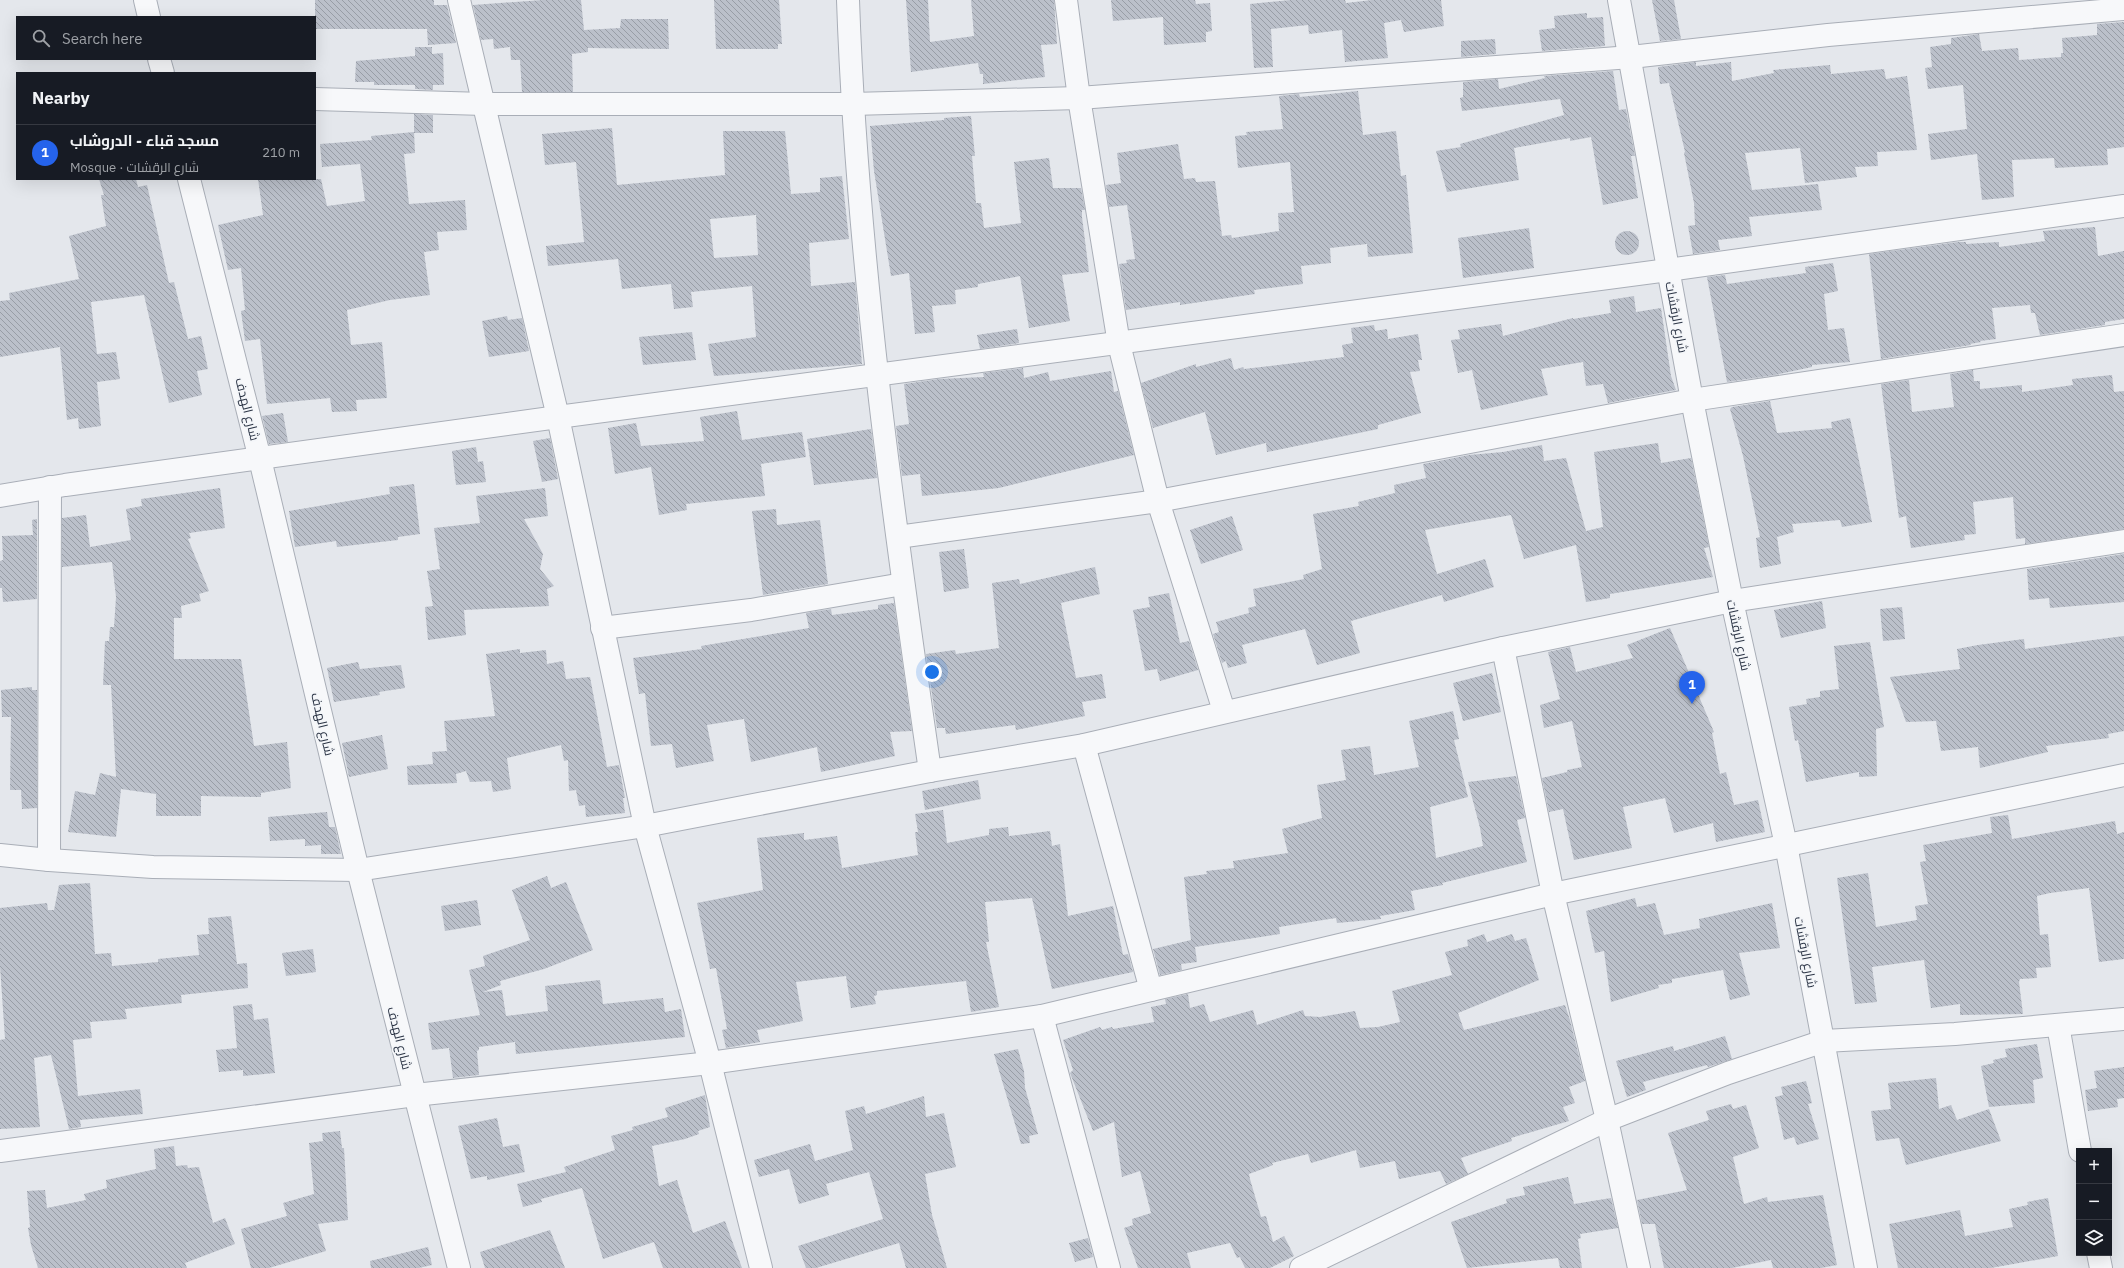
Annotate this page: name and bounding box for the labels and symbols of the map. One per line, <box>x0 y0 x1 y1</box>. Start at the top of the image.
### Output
street label: شارع الرقشات <box>1661 280 1692 354</box>
street label: شارع الهدف <box>231 376 264 442</box>
street label: شارع الرقشات <box>1723 598 1754 672</box>
your location <box>922 662 942 682</box>
pin: 1 <box>1679 671 1705 704</box>
street label: شارع الهدف <box>307 691 338 757</box>
street label: شارع الرقشات <box>1790 915 1821 989</box>
street label: شارع الهدف <box>383 1005 416 1071</box>

